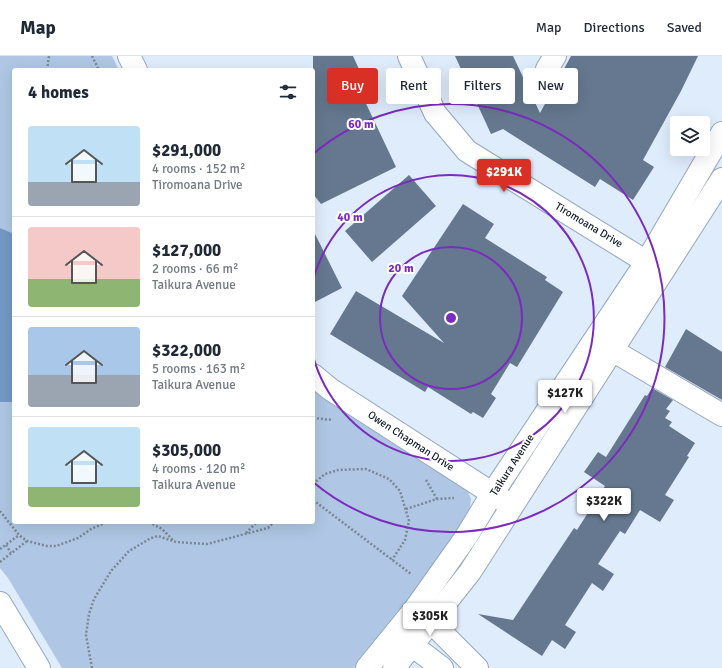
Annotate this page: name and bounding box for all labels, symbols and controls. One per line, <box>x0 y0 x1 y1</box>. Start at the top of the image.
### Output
text: Map <box>20 16 56 40</box>
text: Map <box>536 19 562 36</box>
text: Directions <box>584 19 645 36</box>
text: Saved <box>667 19 702 36</box>
chip: Buy <box>327 68 378 104</box>
chip: Rent <box>386 68 441 104</box>
chip: Filters <box>449 68 515 104</box>
chip: New <box>523 68 578 104</box>
icon: filters <box>277 81 299 103</box>
text: 4 homes <box>28 82 89 103</box>
map controls <box>670 116 710 156</box>
button: layers <box>670 116 710 156</box>
text: 60 m <box>348 117 374 132</box>
text: $291,000 <box>152 140 221 161</box>
icon: home <box>60 142 108 190</box>
pin: $291K <box>476 159 532 193</box>
text: 4 rooms · 152 m² <box>152 161 245 177</box>
text: $291K <box>486 164 522 180</box>
text: Tiromoana Drive <box>152 177 243 193</box>
street label: Tiromoana Drive <box>553 200 625 250</box>
text: 40 m <box>337 210 363 225</box>
text: $127,000 <box>152 240 221 261</box>
icon: home <box>60 243 108 291</box>
text: 2 rooms · 66 m² <box>152 261 238 277</box>
text: 20 m <box>388 261 414 276</box>
text: Taikura Avenue <box>152 277 236 293</box>
centre of rings <box>444 311 458 325</box>
text: $322,000 <box>152 340 221 361</box>
icon: home <box>60 343 108 391</box>
text: 5 rooms · 163 m² <box>152 361 245 377</box>
text: Taikura Avenue <box>152 377 236 393</box>
pin: $127K <box>537 380 593 414</box>
text: $127K <box>547 385 583 401</box>
street label: Owen Chapman Drive <box>365 408 457 474</box>
street label: Taikura Avenue <box>487 432 537 498</box>
text: $305,000 <box>152 440 221 461</box>
icon: home <box>60 443 108 491</box>
text: 4 rooms · 120 m² <box>152 461 245 477</box>
text: Taikura Avenue <box>152 477 236 493</box>
pin: $322K <box>576 488 632 522</box>
text: $322K <box>586 493 622 509</box>
pin: $305K <box>402 603 458 637</box>
text: $305K <box>412 608 448 624</box>

